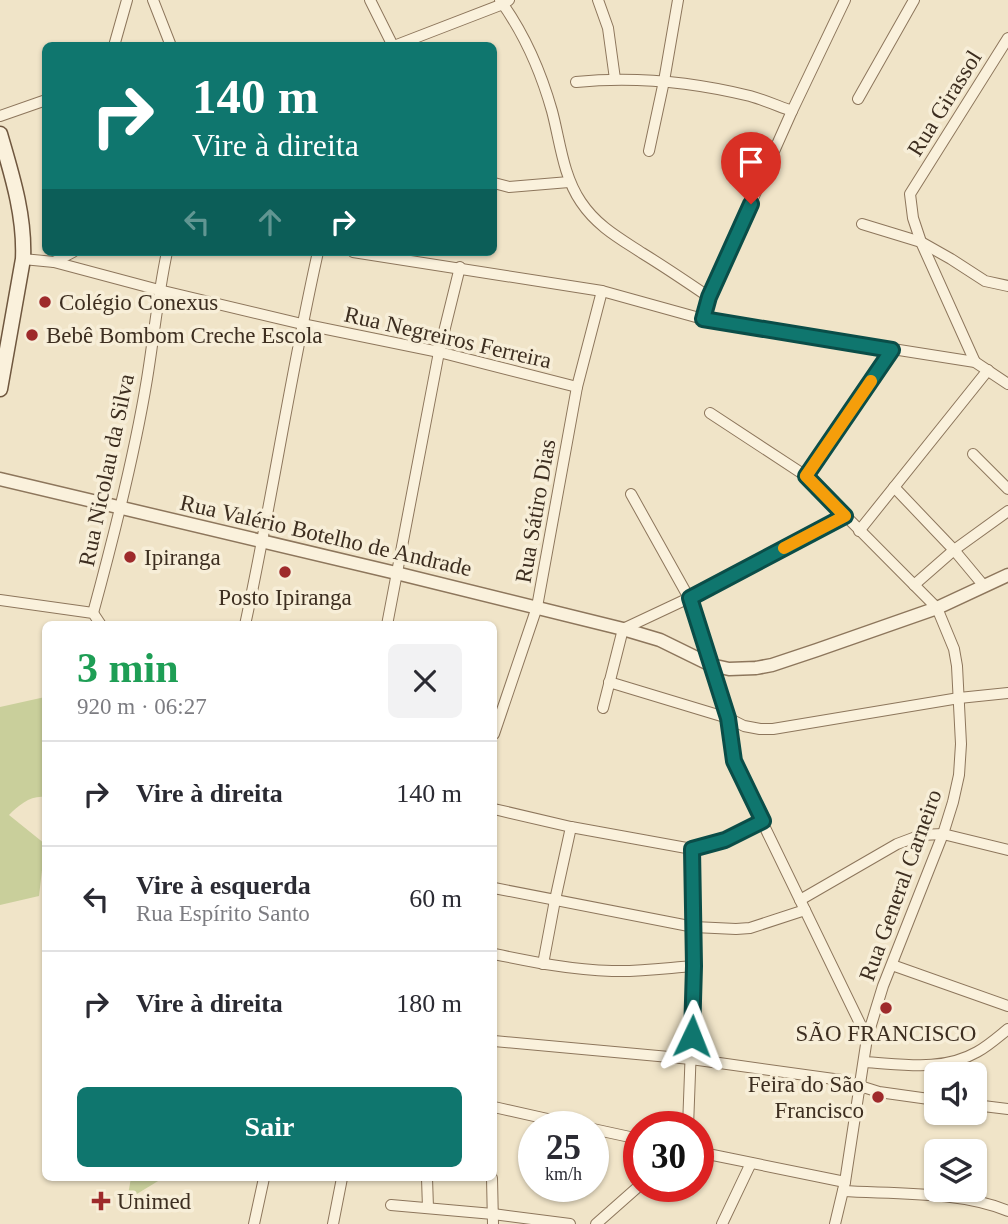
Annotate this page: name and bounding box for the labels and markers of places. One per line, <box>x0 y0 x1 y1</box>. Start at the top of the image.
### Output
pin <box>721 132 781 204</box>
place label: Colégio Conexus <box>59 290 218 315</box>
marker: Colégio Conexus <box>37 294 53 310</box>
place label: Bebê Bombom Creche Escola <box>46 323 323 348</box>
marker: Bebê Bombom Creche Escola <box>24 327 40 343</box>
place label: Ipiranga <box>144 545 221 570</box>
marker: Ipiranga <box>122 549 138 565</box>
marker: Posto Ipiranga <box>277 564 293 580</box>
place label: Posto Ipiranga <box>218 585 352 610</box>
marker: SÃO FRANCISCO <box>878 1000 894 1016</box>
place label: SÃO FRANCISCO <box>796 1021 976 1046</box>
place label: Feira do São Francisco <box>748 1072 864 1123</box>
marker: Feira do São Francisco <box>870 1089 886 1105</box>
place label: Unimed <box>117 1189 192 1214</box>
marker: Unimed <box>91 1191 111 1211</box>

